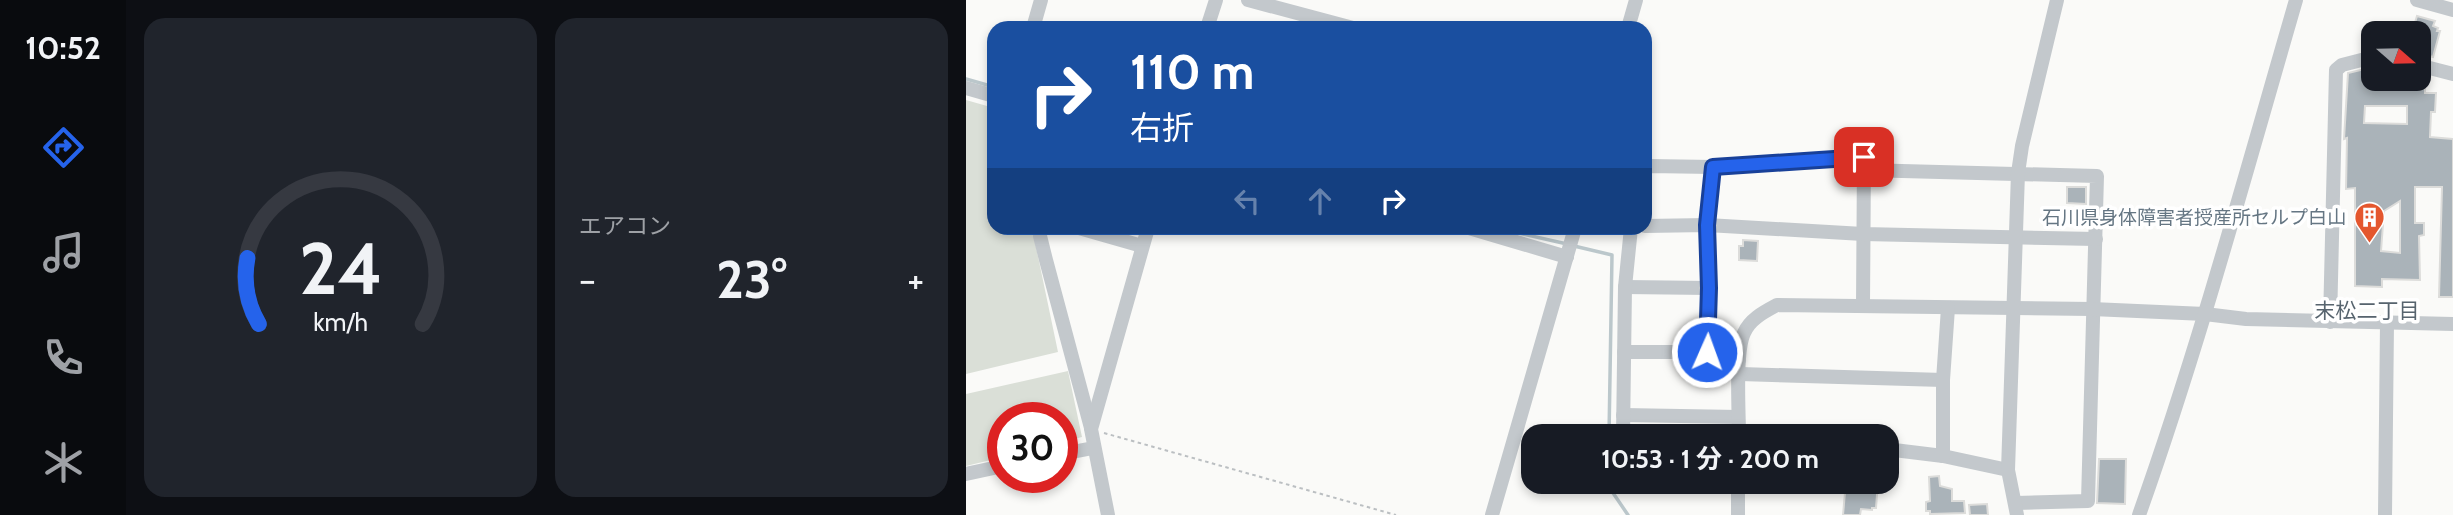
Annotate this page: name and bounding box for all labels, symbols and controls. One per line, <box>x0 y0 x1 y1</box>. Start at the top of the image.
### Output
north arrow <box>2361 21 2431 91</box>
map controls <box>2361 21 2431 91</box>
text: 10:52 <box>25 28 101 67</box>
text: 110 m <box>1130 42 1254 101</box>
icon: right <box>1015 49 1106 140</box>
text: 右折 <box>1130 108 1194 147</box>
icon: directions <box>39 123 88 172</box>
pin <box>1834 127 1894 187</box>
icon: arrive <box>1845 138 1883 176</box>
icon: left <box>1228 182 1266 220</box>
icon: ahead <box>1301 182 1339 220</box>
icon: right <box>1374 182 1412 220</box>
building icon: 石川県身体障害者授産所セルプ白山 <box>2352 200 2386 244</box>
place label: 石川県身体障害者授産所セルプ白山 <box>2042 206 2346 229</box>
text: エアコン <box>579 212 671 240</box>
text: 24 <box>299 224 382 312</box>
icon: music <box>39 228 88 277</box>
text: 23° <box>716 248 787 311</box>
text: − <box>579 256 596 303</box>
text: + <box>907 256 924 303</box>
district label: 末松二丁目 <box>2315 298 2420 323</box>
text: km/h <box>313 306 368 336</box>
position arrow <box>1670 315 1744 389</box>
icon: phone <box>39 333 88 382</box>
speed limit sign: 30 <box>987 402 1078 493</box>
icon: climate <box>39 438 88 487</box>
text: 10:53 · 1 分 · 200 m <box>1601 443 1819 475</box>

